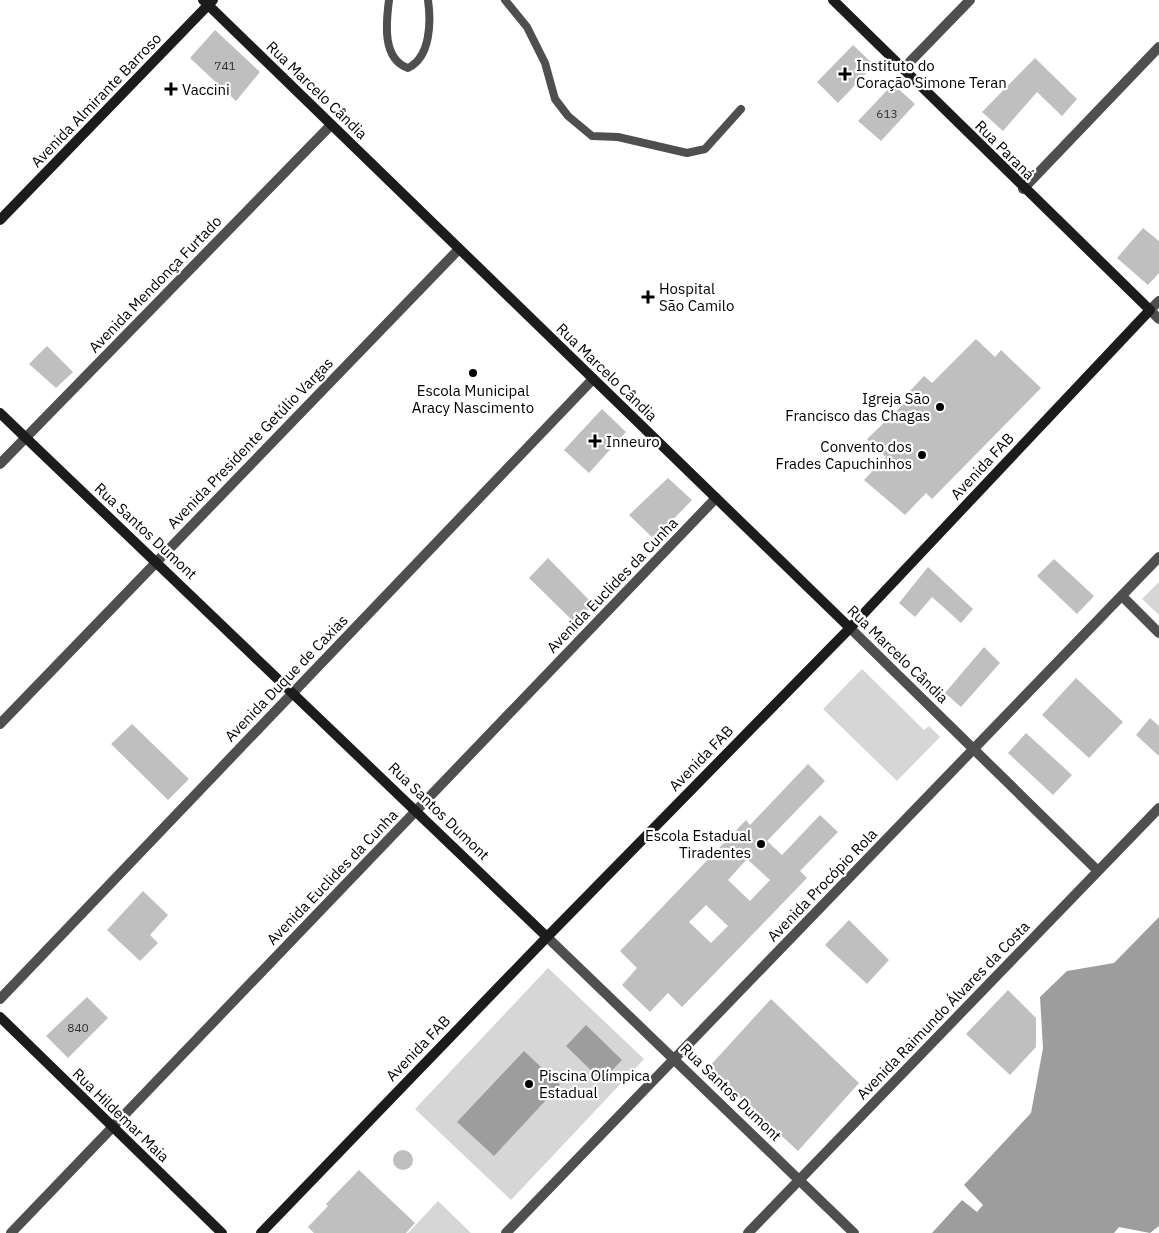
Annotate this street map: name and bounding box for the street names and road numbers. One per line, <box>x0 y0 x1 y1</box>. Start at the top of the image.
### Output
street label: Avenida Almirante Barroso <box>27 29 165 171</box>
street label: Rua Marcelo Cândia <box>262 37 372 143</box>
street label: Rua Paraná <box>971 116 1039 184</box>
street label: Avenida Mendonça Furtado <box>84 211 226 357</box>
street label: Rua Marcelo Cândia <box>552 319 662 425</box>
street label: Avenida Presidente Getúlio Vargas <box>163 353 337 533</box>
street label: Avenida FAB <box>946 429 1018 503</box>
street label: Rua Santos Dumont <box>91 479 201 583</box>
street label: Avenida Euclides da Cunha <box>542 513 682 657</box>
street label: Rua Marcelo Cândia <box>843 601 953 707</box>
street label: Avenida Duque de Caxias <box>220 610 352 746</box>
street label: Avenida FAB <box>665 721 737 795</box>
street label: Rua Santos Dumont <box>384 758 494 864</box>
street label: Avenida Euclides da Cunha <box>262 805 402 949</box>
street label: Avenida Procópio Rola <box>763 824 881 946</box>
street label: Avenida Raimundo Álvares da Costa <box>852 917 1034 1103</box>
street label: Avenida FAB <box>382 1011 454 1085</box>
street label: Rua Santos Dumont <box>676 1039 786 1145</box>
street label: Rua Hildemar Maia <box>69 1064 173 1166</box>

